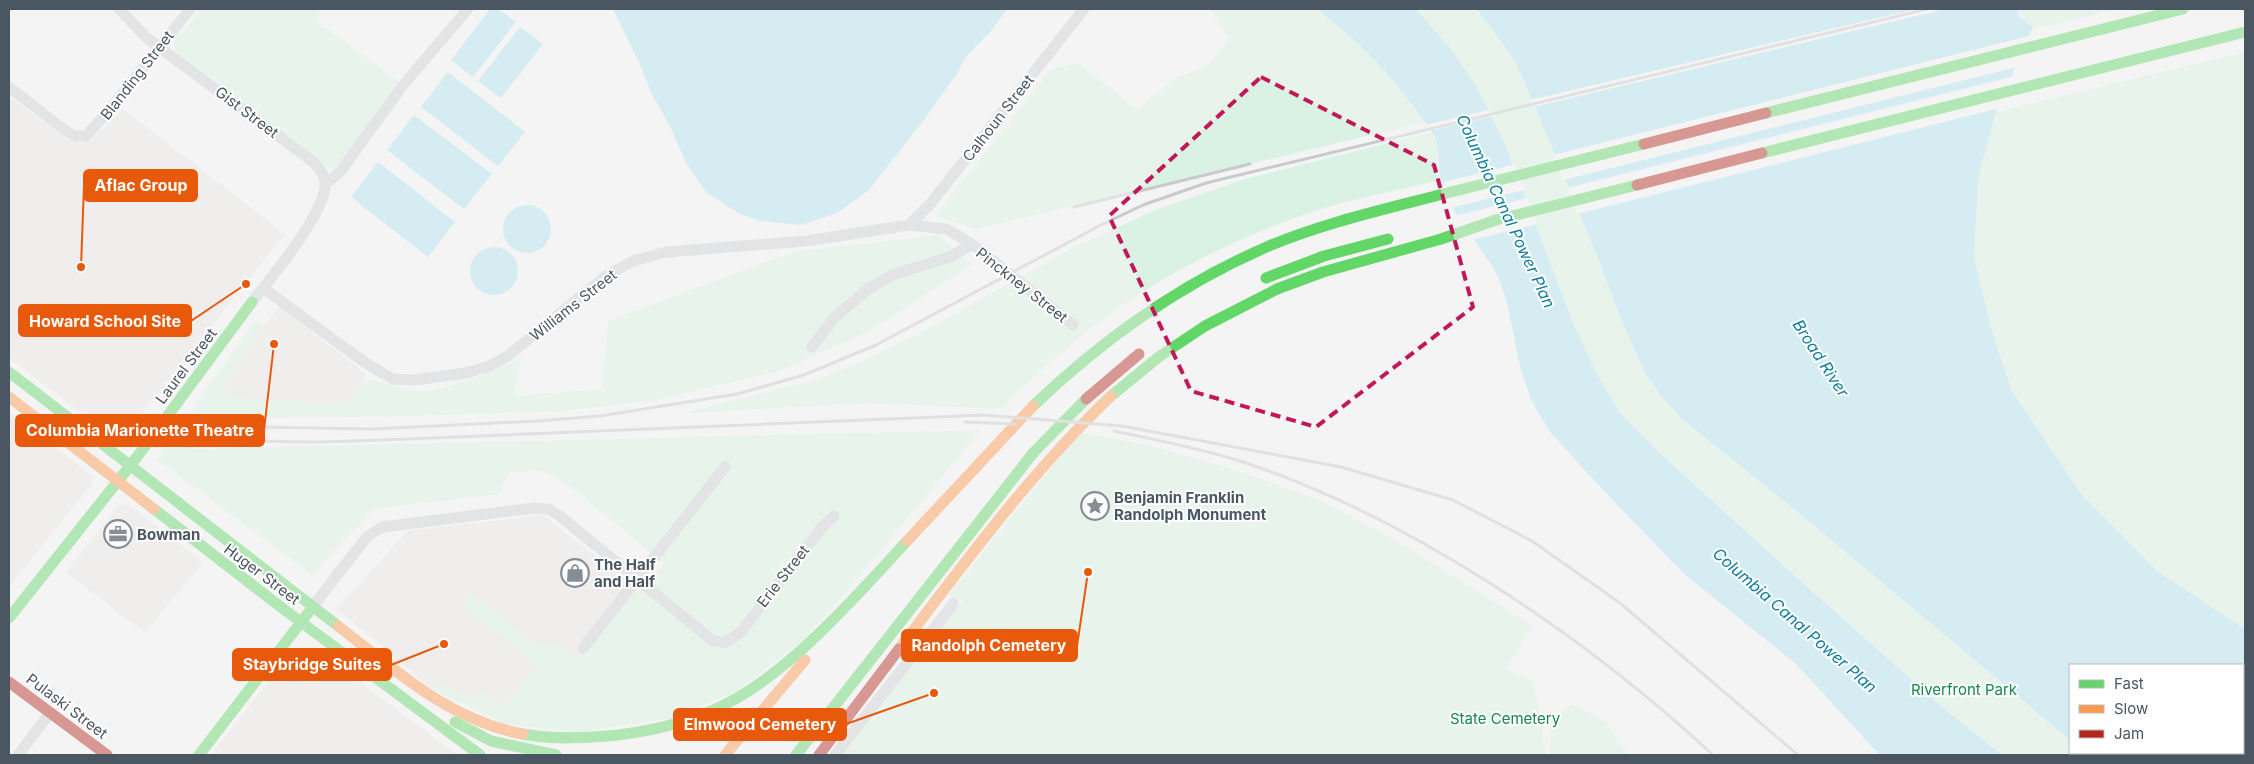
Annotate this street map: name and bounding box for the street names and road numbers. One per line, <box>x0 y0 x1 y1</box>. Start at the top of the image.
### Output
street label: Blanding Street <box>96 26 178 123</box>
street label: Calhoun Street <box>958 71 1038 165</box>
street label: Gist Street <box>212 82 282 142</box>
street label: Pinckney Street <box>972 243 1072 327</box>
street label: Williams Street <box>526 265 620 345</box>
street label: Laurel Street <box>151 324 221 408</box>
street label: Huger Street <box>220 539 304 609</box>
street label: Erie Street <box>753 541 813 611</box>
street label: Pulaski Street <box>23 669 111 743</box>

